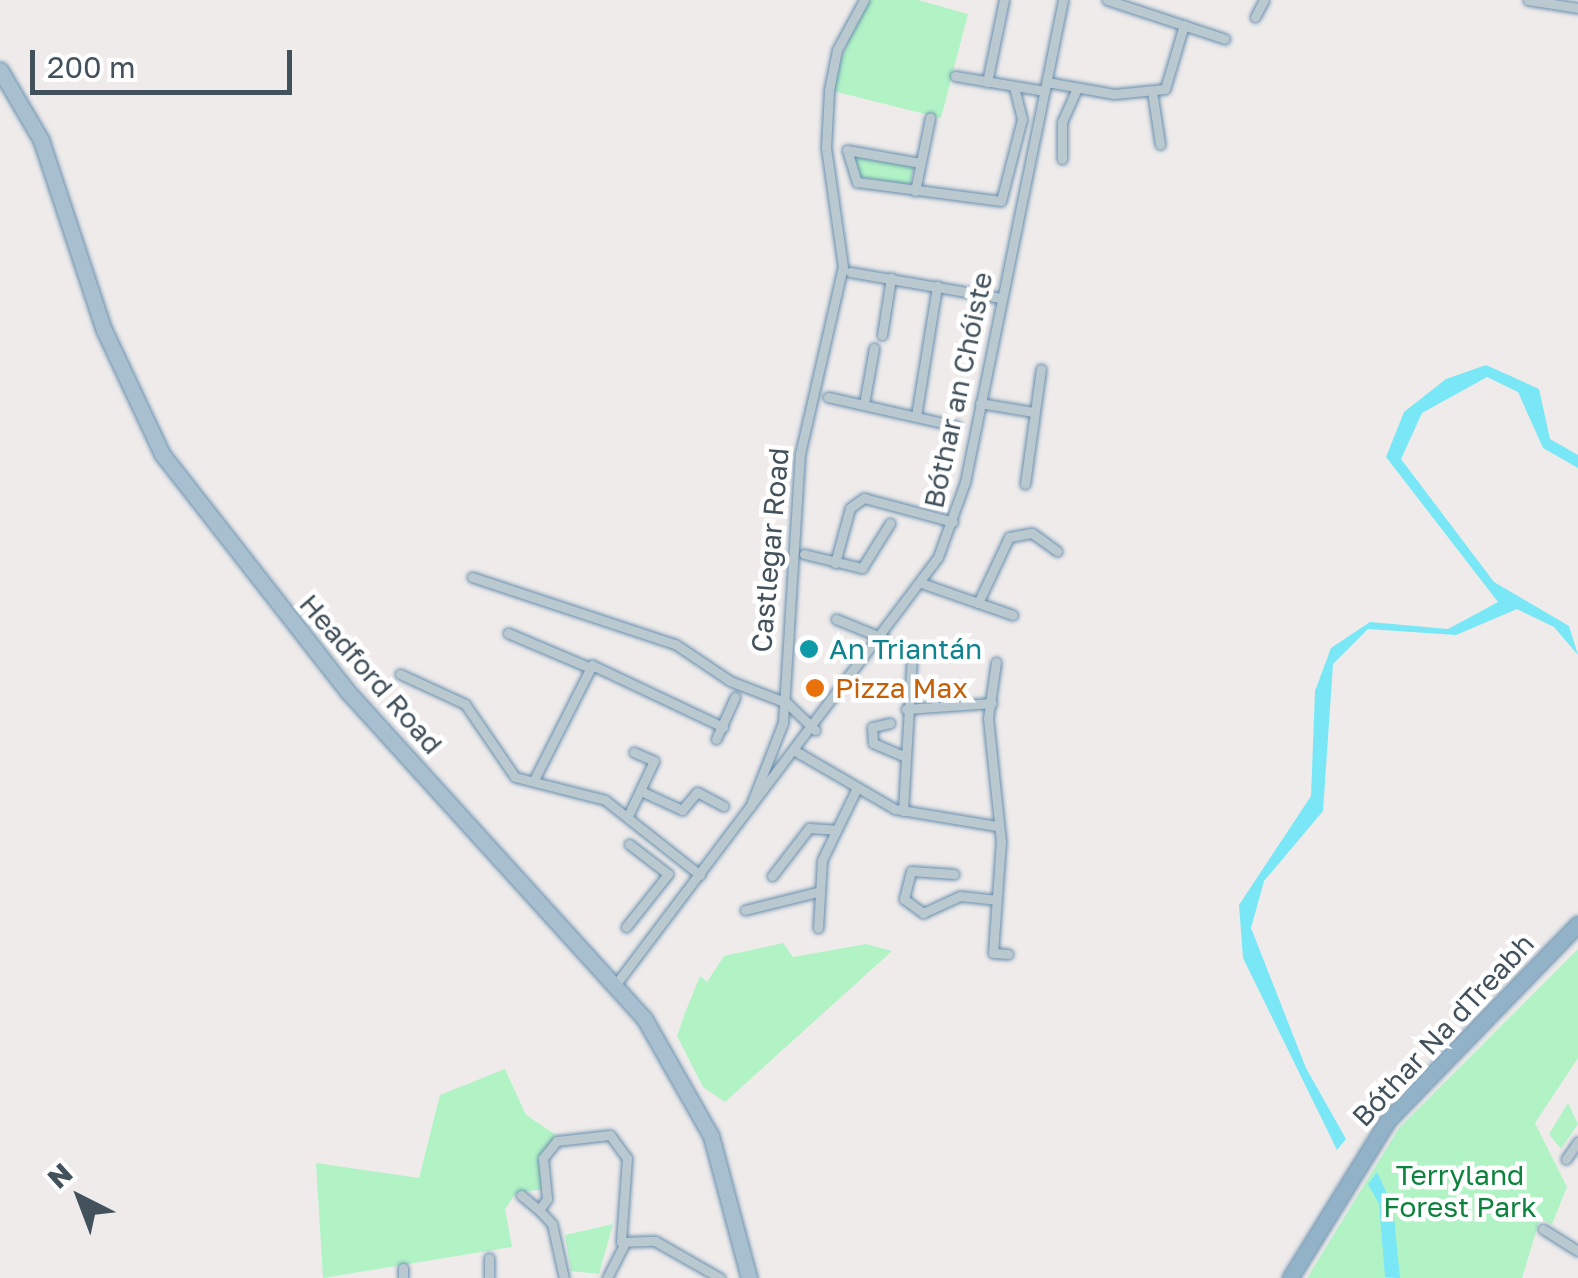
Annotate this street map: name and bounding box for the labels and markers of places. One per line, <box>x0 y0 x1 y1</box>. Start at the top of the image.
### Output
place label: An Triantán <box>829 632 982 666</box>
marker: An Triantán <box>798 638 820 660</box>
place label: Pizza Max <box>835 671 968 705</box>
marker: Pizza Max <box>804 677 826 699</box>

